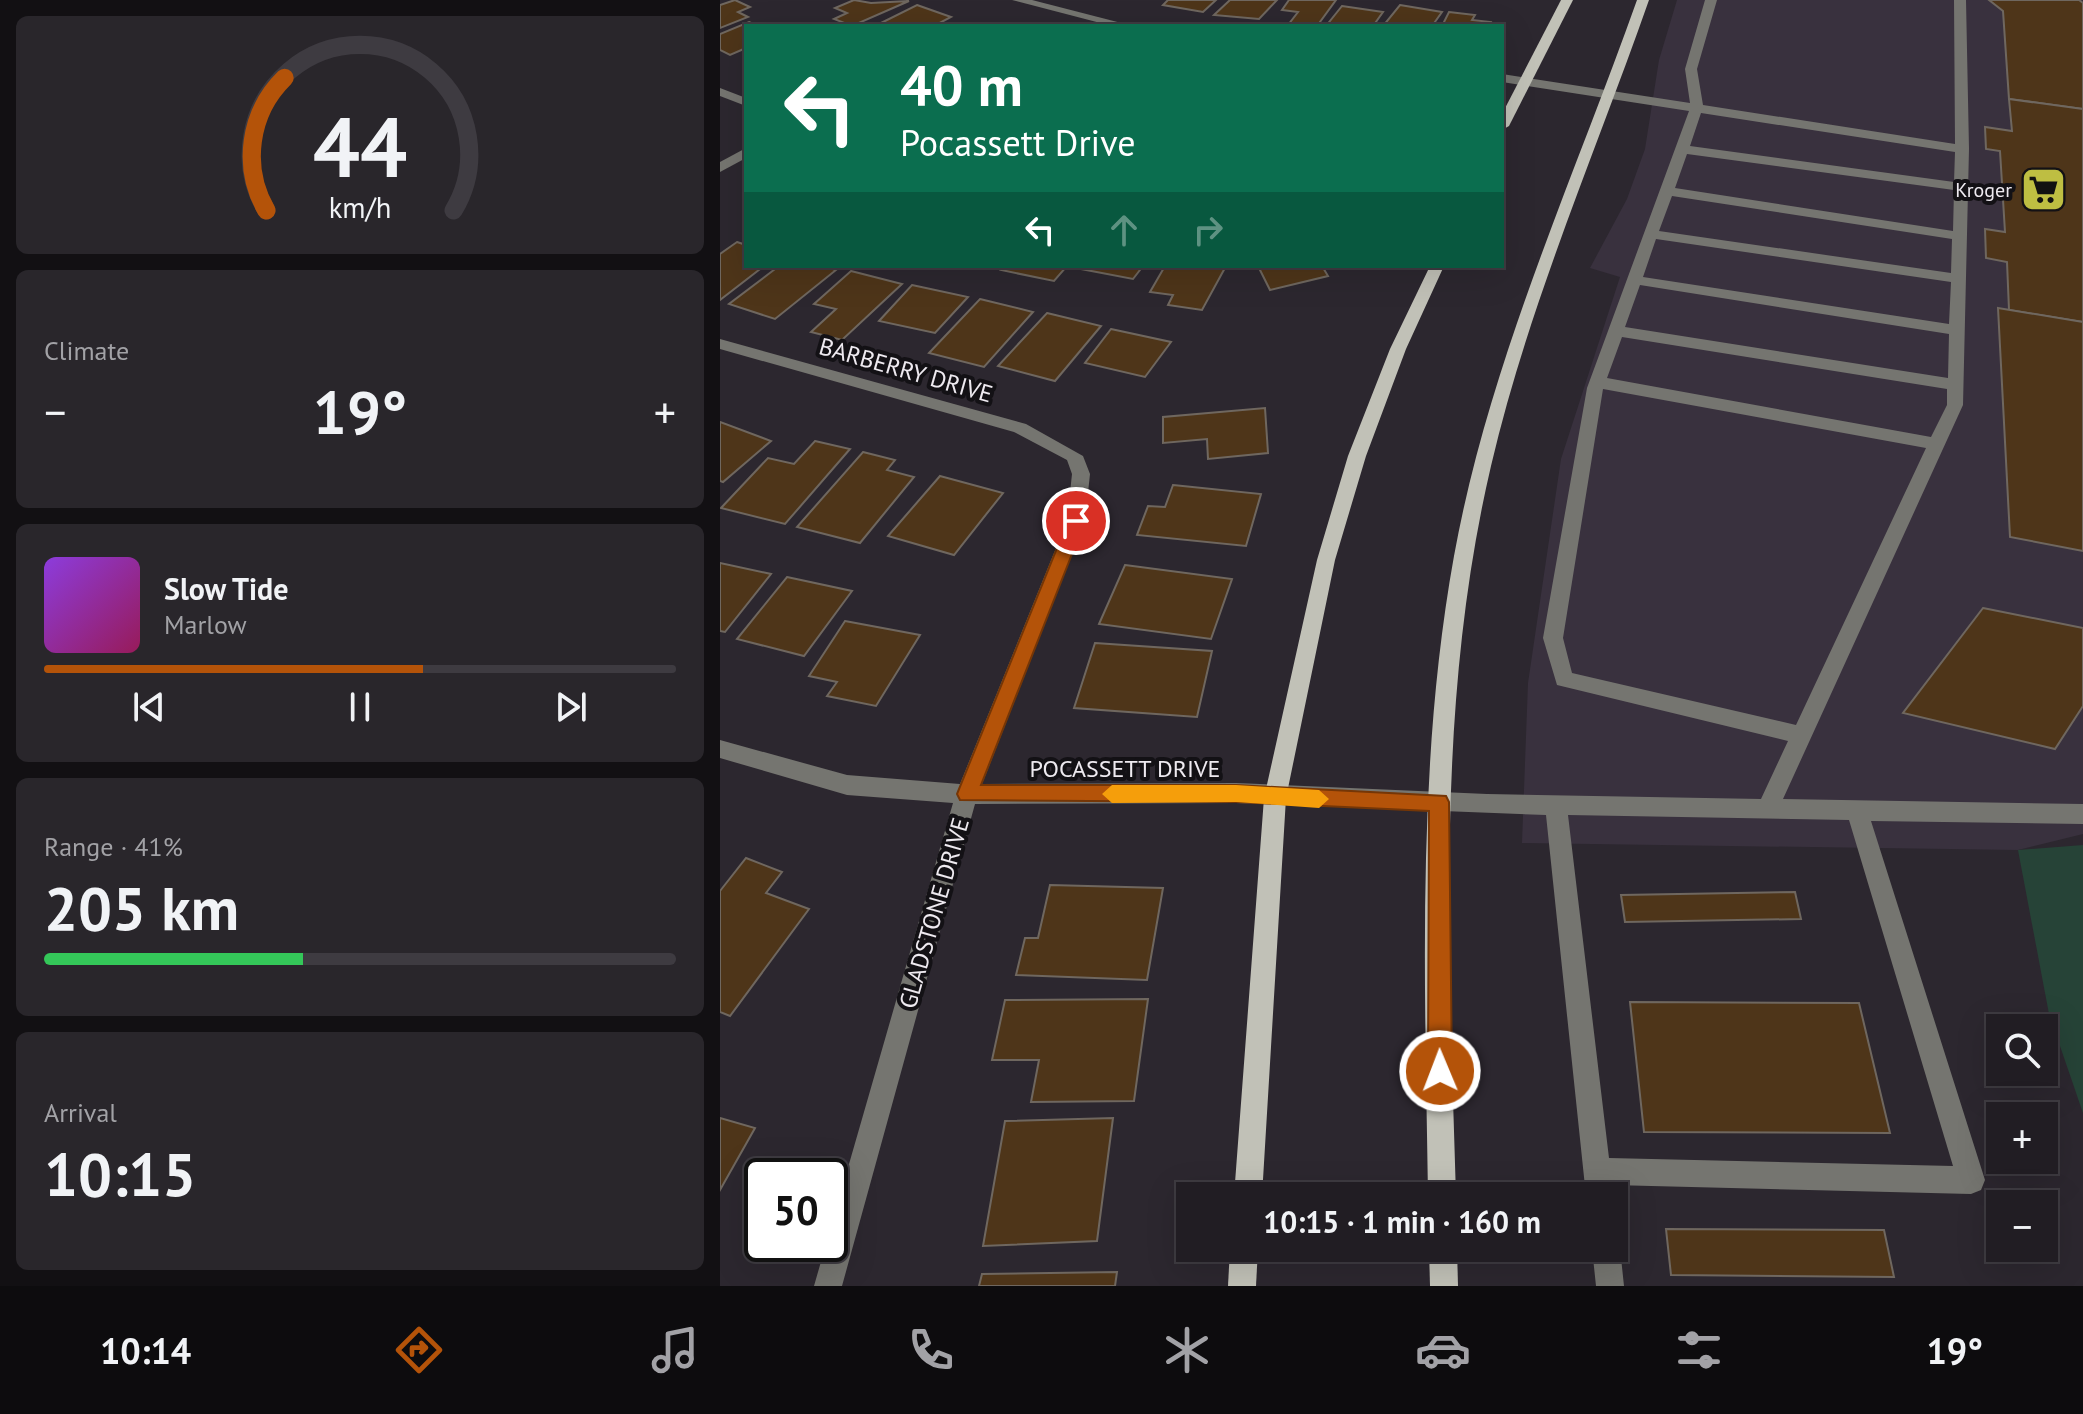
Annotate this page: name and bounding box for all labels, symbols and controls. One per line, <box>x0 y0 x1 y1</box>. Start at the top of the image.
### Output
text: 40 m <box>900 49 1023 121</box>
icon: left <box>768 56 872 160</box>
text: 44 <box>313 92 407 200</box>
text: Pocassett Drive <box>900 119 1136 166</box>
supermarket icon: Kroger <box>2019 166 2067 214</box>
place label: Kroger <box>1955 177 2012 203</box>
text: km/h <box>329 189 391 226</box>
icon: left <box>1018 208 1062 252</box>
icon: ahead <box>1102 208 1146 252</box>
icon: right <box>1186 208 1230 252</box>
street label: BARBERRY DRIVE <box>816 330 996 410</box>
text: Climate <box>44 334 129 367</box>
text: 19° <box>313 373 407 451</box>
text: − <box>44 383 66 440</box>
text: + <box>654 383 676 440</box>
pin <box>1042 487 1110 555</box>
icon: arrive <box>1054 499 1098 543</box>
text: Slow Tide <box>164 569 289 608</box>
text: Marlow <box>164 608 247 641</box>
icon: previous <box>127 685 171 729</box>
icon: pause <box>338 685 382 729</box>
icon: next <box>549 685 593 729</box>
street label: POCASSETT DRIVE <box>1030 753 1220 784</box>
street label: GLADSTONE DRIVE <box>892 814 976 1012</box>
text: Range · 41% <box>44 830 183 863</box>
text: 205 km <box>44 869 239 947</box>
map controls <box>1986 1014 2058 1262</box>
button: search <box>1986 1014 2058 1086</box>
position arrow <box>1398 1029 1482 1113</box>
text: Arrival <box>44 1096 117 1129</box>
button: + <box>1986 1102 2058 1174</box>
text: 10:15 <box>44 1135 196 1213</box>
speed limit sign: 50 <box>744 1158 848 1262</box>
button: − <box>1986 1190 2058 1262</box>
text: 10:15 · 1 min · 160 m <box>1263 1202 1541 1241</box>
icon: directions <box>391 1322 447 1378</box>
icon: music <box>647 1322 703 1378</box>
icon: phone <box>903 1322 959 1378</box>
icon: climate <box>1159 1322 1215 1378</box>
icon: car <box>1415 1322 1471 1378</box>
icon: filters <box>1671 1322 1727 1378</box>
text: 10:14 <box>100 1327 191 1374</box>
text: 19° <box>1926 1327 1983 1374</box>

